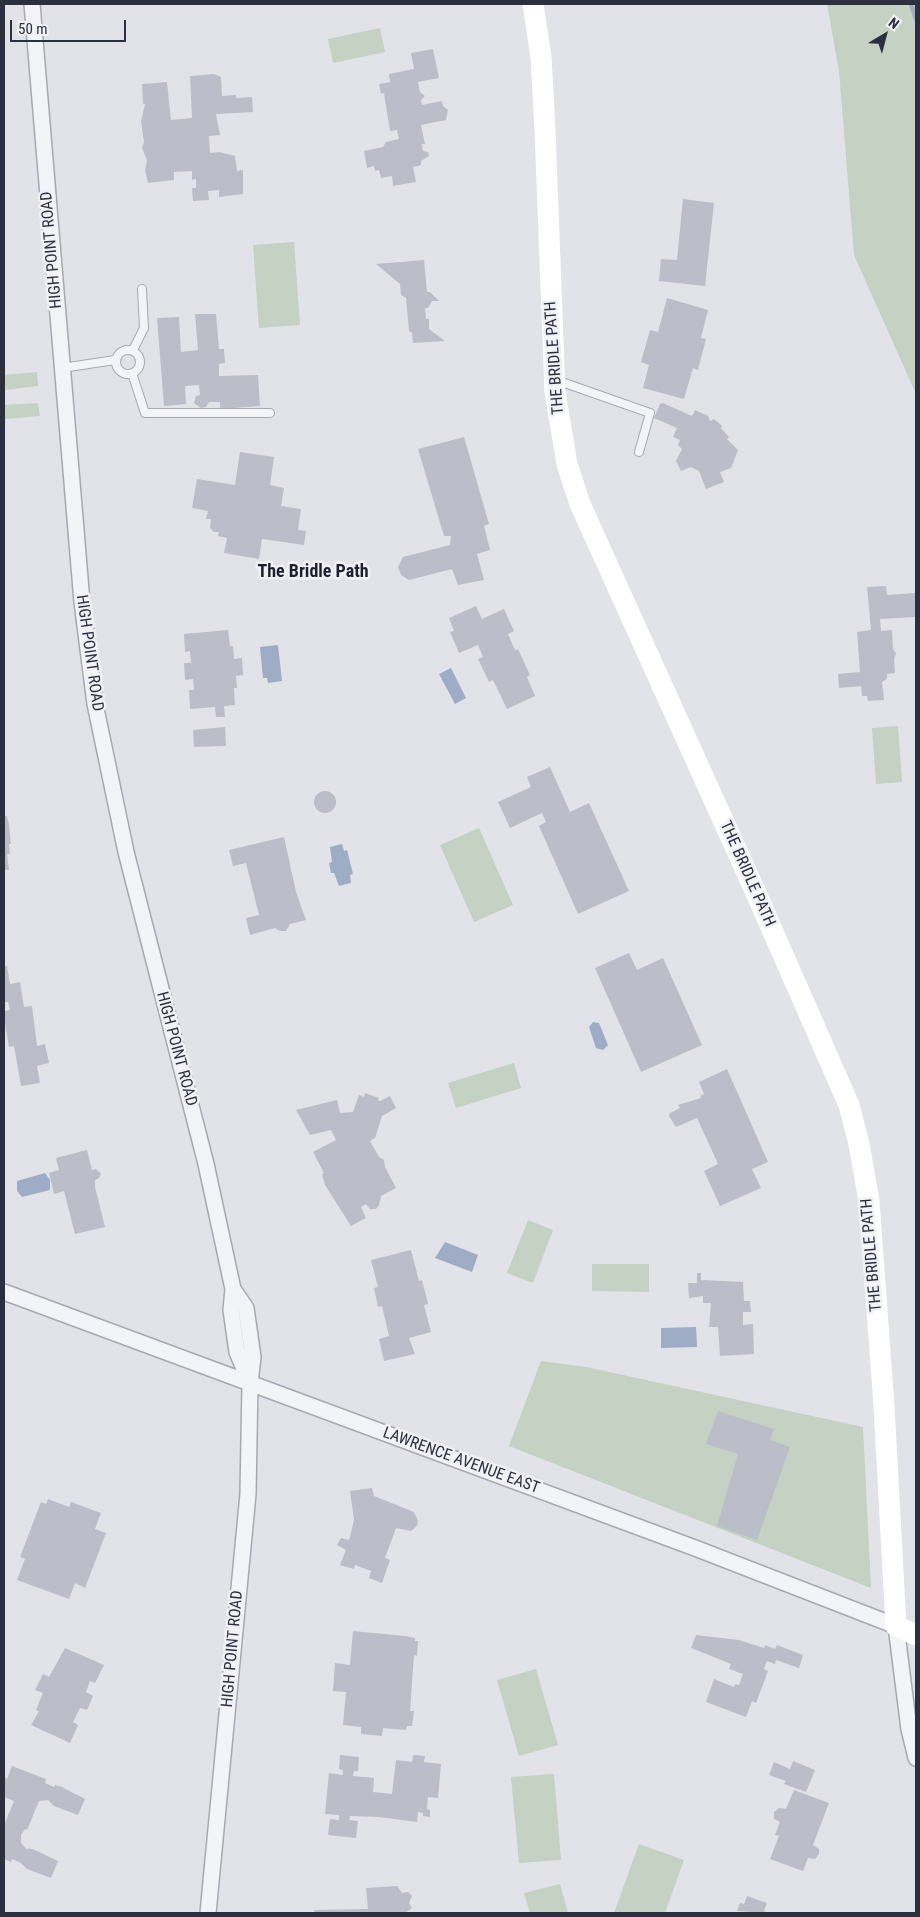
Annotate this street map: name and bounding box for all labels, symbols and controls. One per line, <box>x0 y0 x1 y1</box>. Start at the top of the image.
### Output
scale bar <box>12 10 129 42</box>
north arrow <box>860 10 910 60</box>
text: N <box>886 14 902 32</box>
text: 50 m <box>18 20 48 38</box>
street label: HIGH POINT ROAD <box>37 191 67 309</box>
street label: THE BRIDLE PATH <box>541 301 569 415</box>
district label: The Bridle Path <box>257 561 369 583</box>
street label: HIGH POINT ROAD <box>71 594 107 712</box>
street label: THE BRIDLE PATH <box>715 818 779 930</box>
street label: HIGH POINT ROAD <box>152 990 200 1108</box>
street label: THE BRIDLE PATH <box>857 1198 887 1312</box>
street label: LAWRENCE AVENUE EAST <box>380 1424 542 1498</box>
street label: HIGH POINT ROAD <box>218 1590 248 1708</box>

